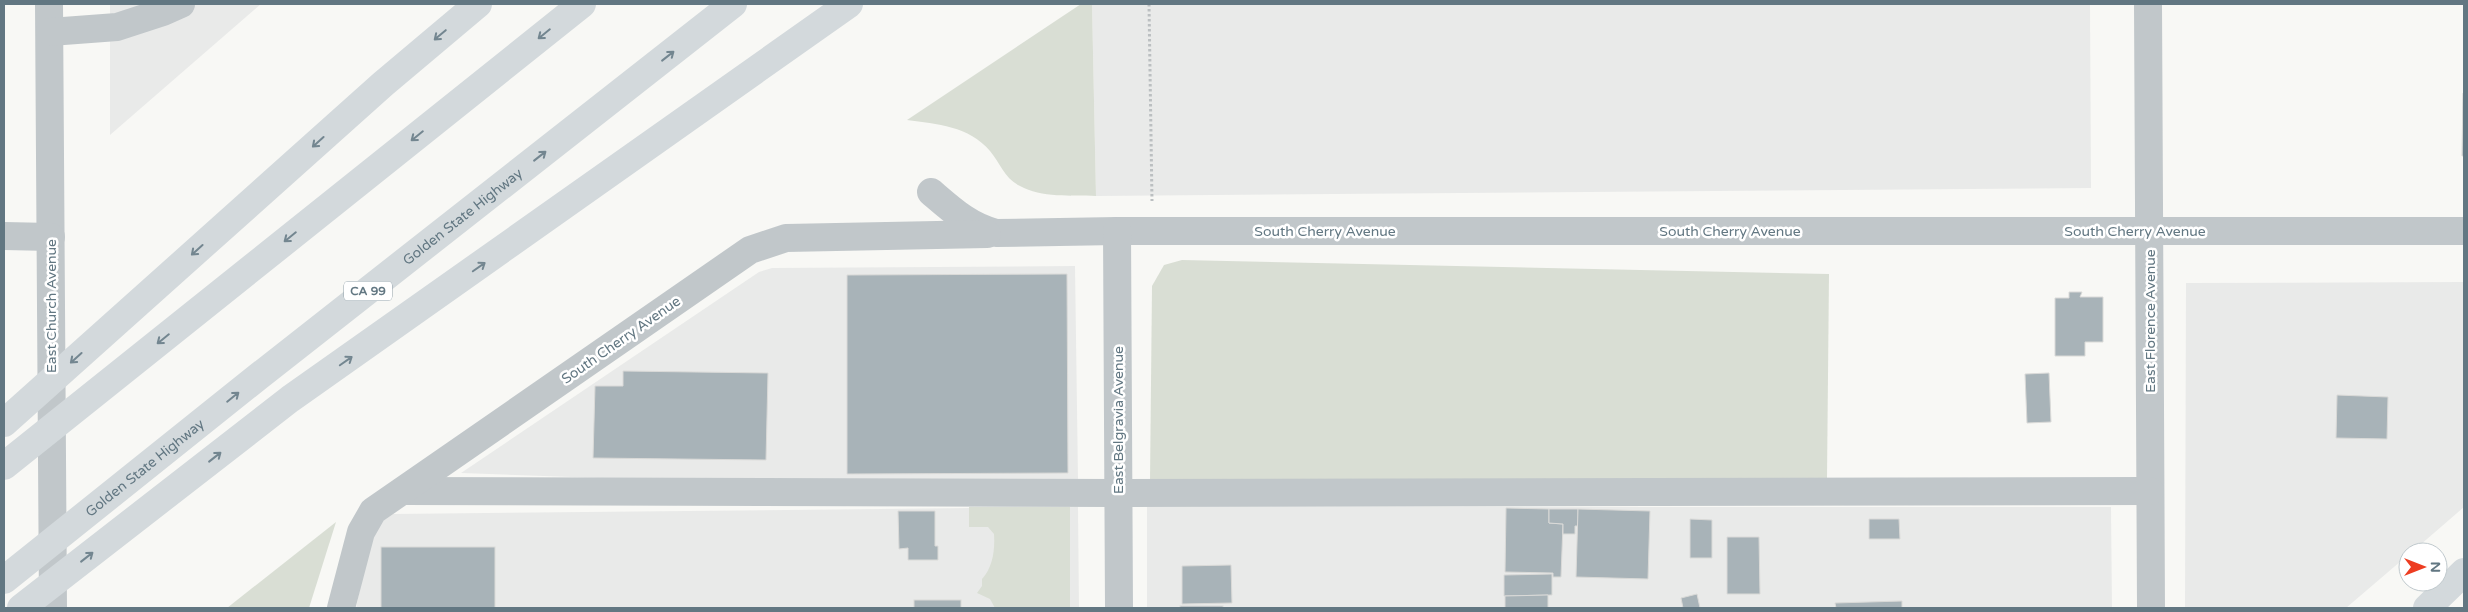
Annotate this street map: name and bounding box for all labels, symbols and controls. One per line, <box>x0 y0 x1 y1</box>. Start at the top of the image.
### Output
one-way arrow <box>434 29 447 41</box>
one-way arrow <box>538 29 551 40</box>
one-way arrow <box>661 50 674 61</box>
one-way arrow <box>411 130 424 141</box>
one-way arrow <box>311 136 324 147</box>
one-way arrow <box>533 150 546 161</box>
street label: Golden State Highway <box>399 164 526 269</box>
street label: South Cherry Avenue <box>1254 223 1396 240</box>
street label: South Cherry Avenue <box>1659 223 1801 240</box>
street label: South Cherry Avenue <box>2064 223 2206 240</box>
one-way arrow <box>284 232 297 243</box>
street label: East Church Avenue <box>43 239 60 373</box>
one-way arrow <box>190 244 203 256</box>
street label: East Florence Avenue <box>2142 249 2159 393</box>
one-way arrow <box>472 262 486 272</box>
road number: CA 99 <box>344 282 392 300</box>
street label: South Cherry Avenue <box>558 292 684 387</box>
one-way arrow <box>157 333 170 344</box>
street label: East Belgravia Avenue <box>1110 346 1127 494</box>
one-way arrow <box>69 352 82 364</box>
one-way arrow <box>339 356 353 366</box>
one-way arrow <box>226 392 240 402</box>
street label: Golden State Highway <box>82 415 208 520</box>
one-way arrow <box>208 452 221 463</box>
north arrow <box>2398 542 2448 592</box>
one-way arrow <box>80 552 94 562</box>
text: N <box>2427 561 2444 573</box>

